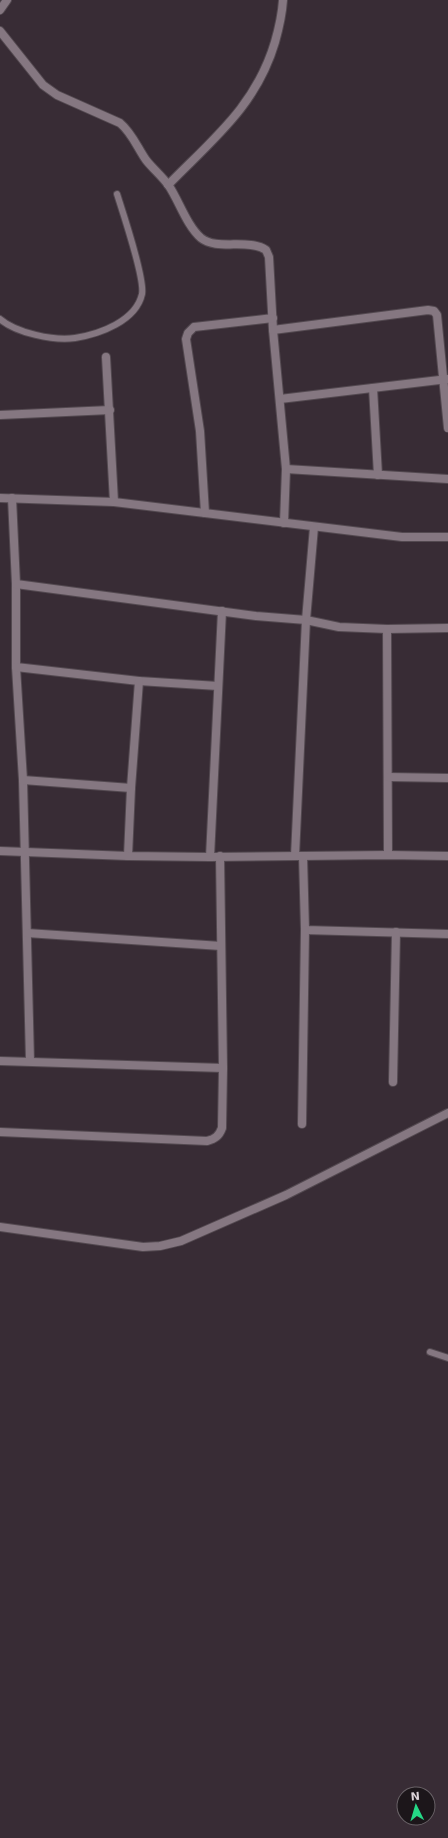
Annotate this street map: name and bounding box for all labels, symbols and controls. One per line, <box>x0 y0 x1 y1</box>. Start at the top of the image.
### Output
north arrow <box>396 1786 436 1826</box>
text: N <box>410 1790 420 1803</box>

